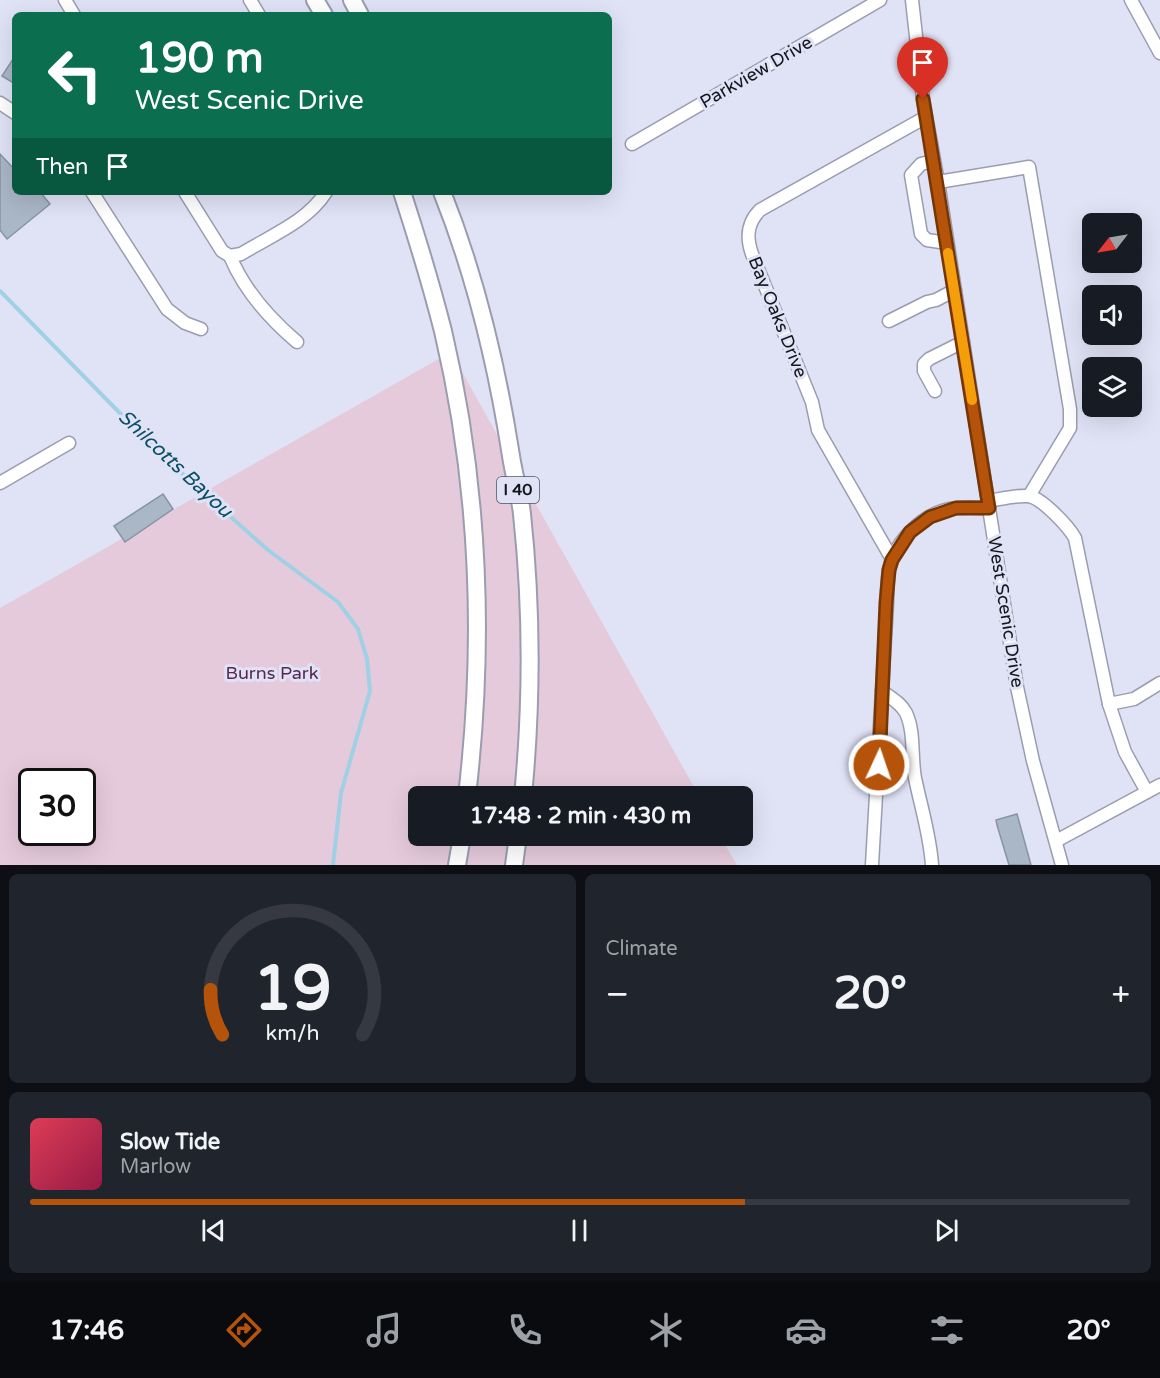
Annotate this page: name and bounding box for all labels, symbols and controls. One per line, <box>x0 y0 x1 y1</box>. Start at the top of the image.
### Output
street label: Parkview Drive <box>696 31 816 113</box>
text: 190 m <box>135 33 264 84</box>
icon: left <box>36 36 114 114</box>
pin <box>897 37 948 99</box>
icon: arrive <box>906 46 939 79</box>
text: West Scenic Drive <box>135 84 364 117</box>
icon: arrive <box>101 150 134 183</box>
text: Then <box>36 154 89 180</box>
north arrow <box>1082 213 1142 273</box>
map controls <box>1082 213 1142 417</box>
street label: Bay Oaks Drive <box>744 253 812 381</box>
button: sound <box>1082 285 1142 345</box>
button: layers <box>1082 357 1142 417</box>
water label: Shilcotts Bayou <box>113 405 238 524</box>
road number: I 40 <box>497 477 539 503</box>
street label: West Scenic Drive <box>983 535 1029 689</box>
park label: Burns Park <box>226 662 319 684</box>
position arrow <box>847 733 911 797</box>
speed limit sign: 30 <box>18 768 96 846</box>
text: 17:48 · 2 min · 430 m <box>470 803 691 829</box>
text: Climate <box>606 937 678 961</box>
text: 19 <box>253 952 331 1027</box>
text: 20° <box>833 967 907 1021</box>
text: − <box>606 975 629 1014</box>
text: + <box>1111 975 1130 1014</box>
text: km/h <box>265 1021 319 1047</box>
text: Slow Tide <box>120 1129 220 1155</box>
text: Marlow <box>120 1155 191 1179</box>
icon: previous <box>197 1214 230 1247</box>
icon: pause <box>563 1214 596 1247</box>
icon: next <box>930 1214 963 1247</box>
icon: directions <box>223 1309 265 1351</box>
icon: music <box>363 1309 405 1351</box>
icon: phone <box>504 1309 546 1351</box>
icon: climate <box>645 1309 687 1351</box>
icon: car <box>785 1309 827 1351</box>
icon: filters <box>926 1309 968 1351</box>
text: 17:46 <box>49 1314 124 1347</box>
text: 20° <box>1067 1314 1111 1347</box>

